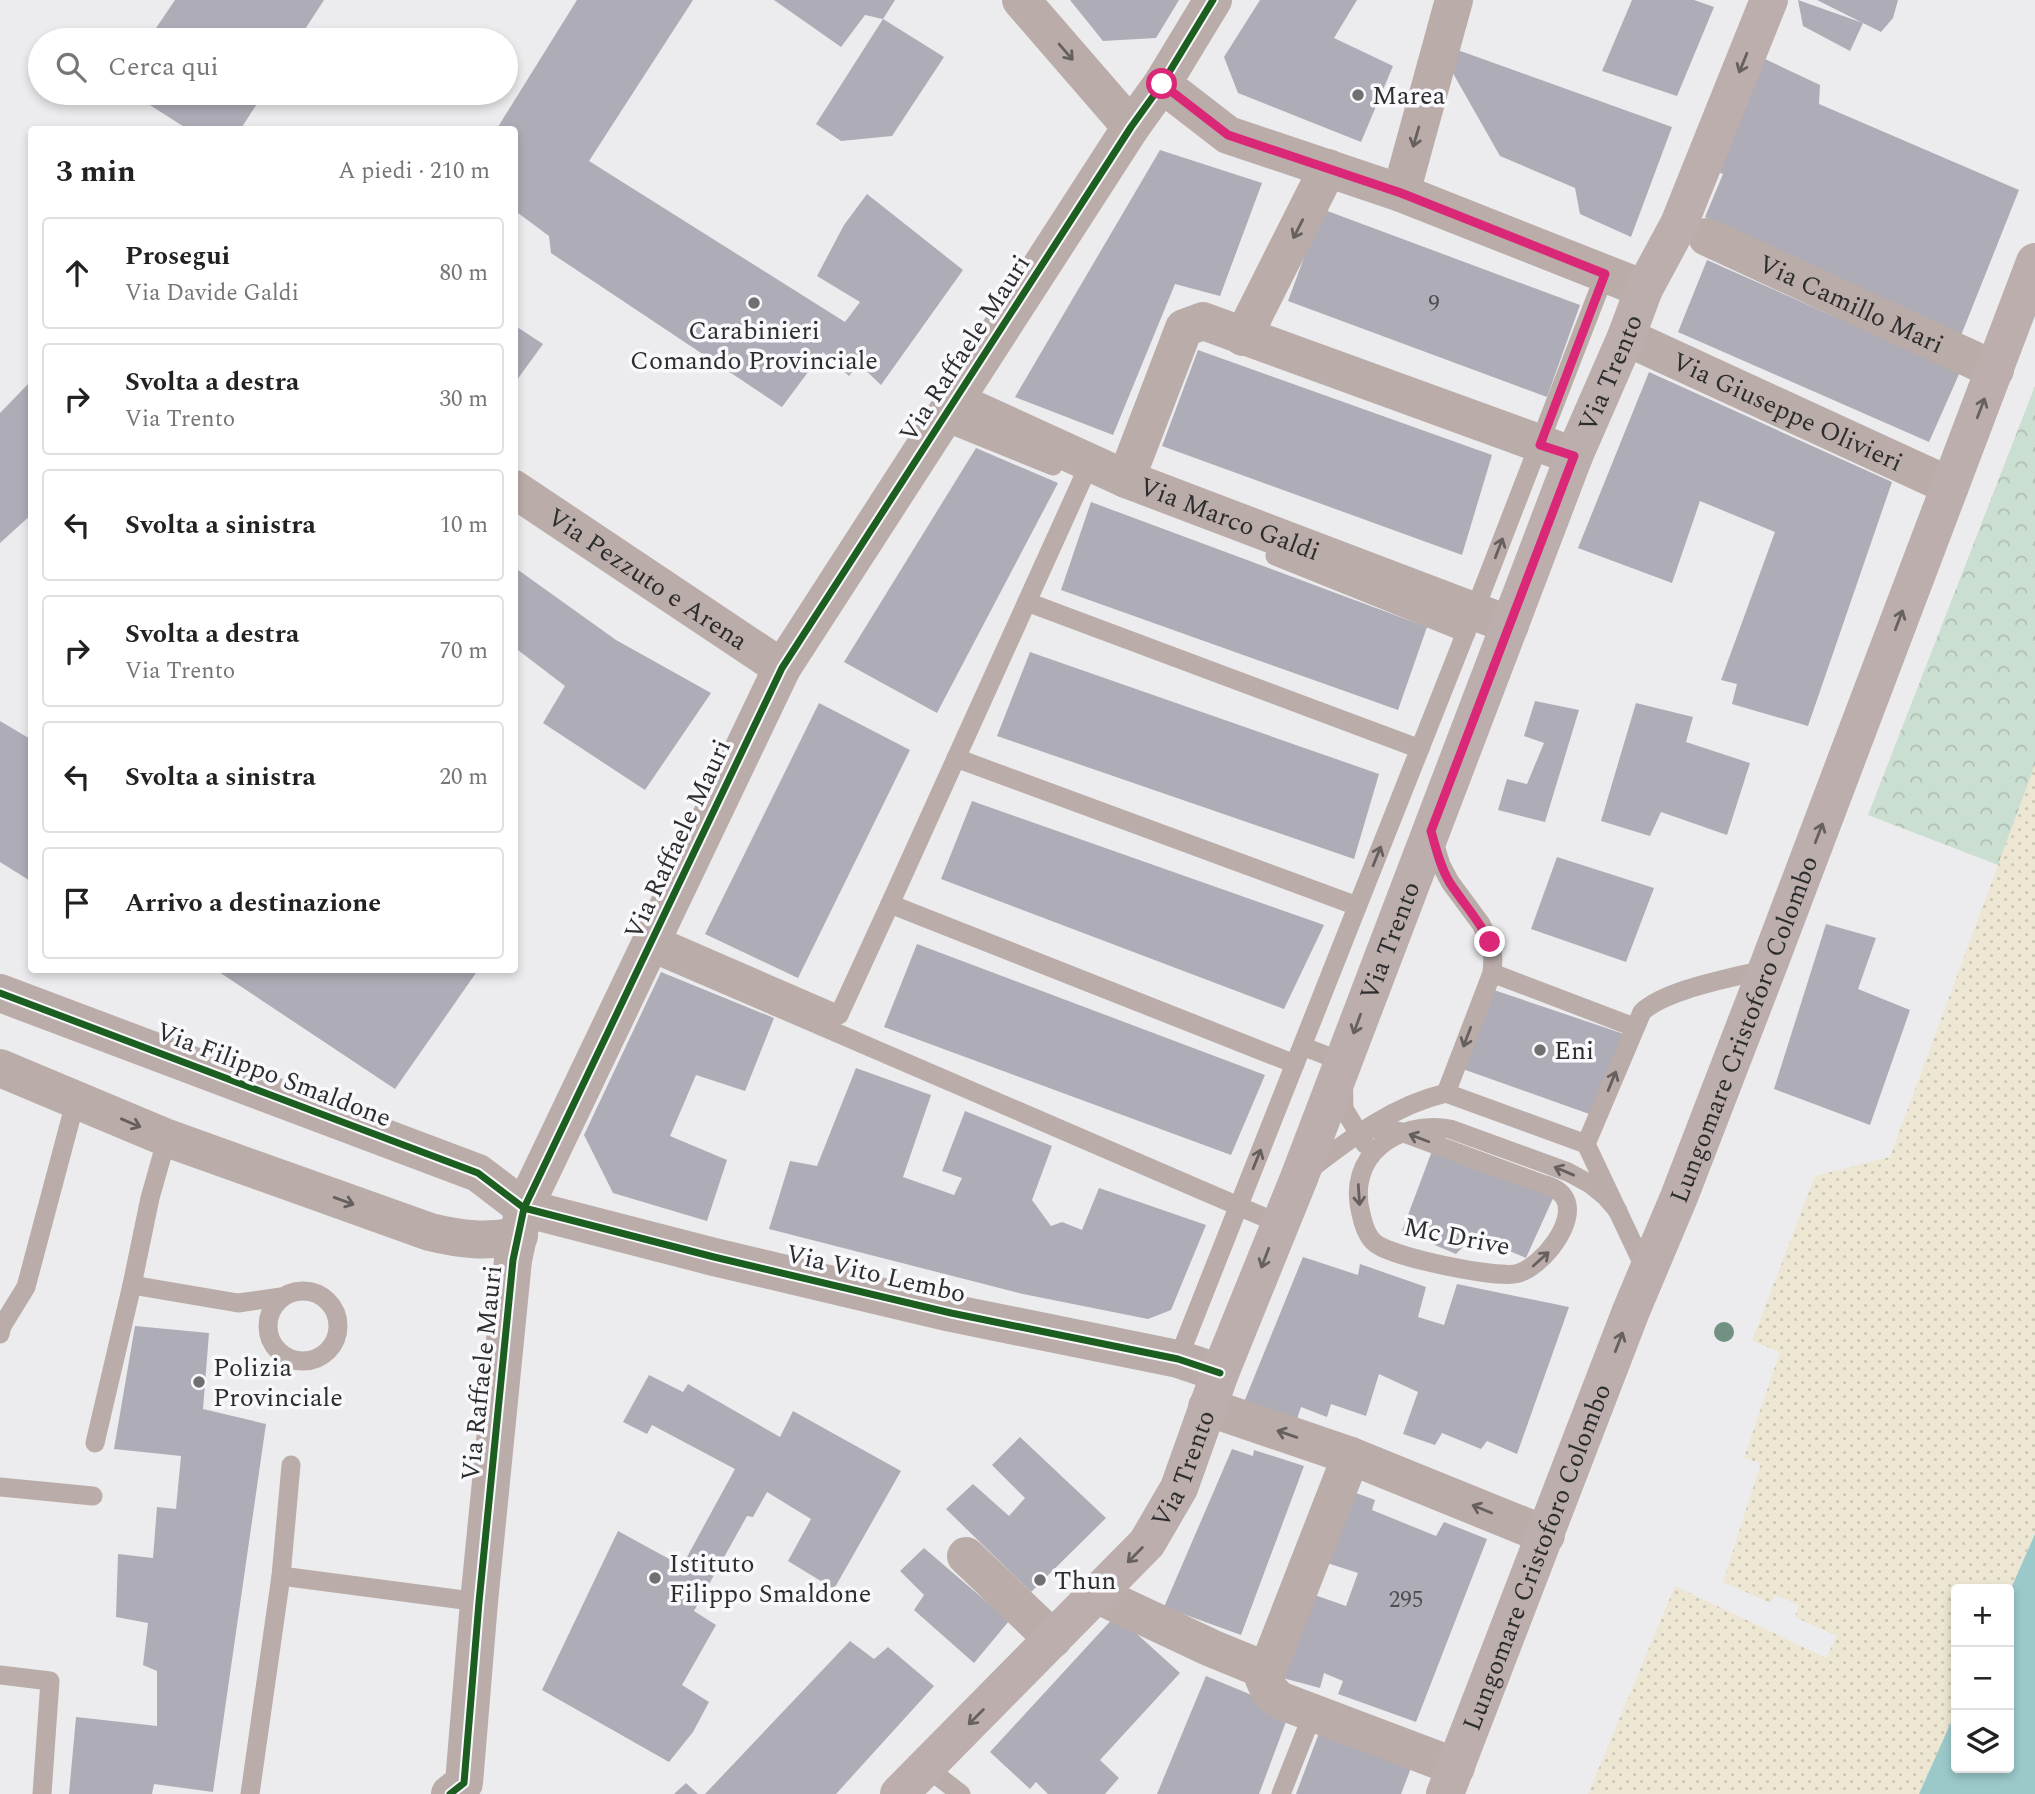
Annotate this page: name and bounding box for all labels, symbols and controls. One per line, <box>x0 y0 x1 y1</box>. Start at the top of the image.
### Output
search box <box>28 28 518 105</box>
one-way arrow <box>1058 42 1074 60</box>
text: Cerca qui <box>108 47 219 87</box>
icon: search <box>52 48 90 86</box>
one-way arrow <box>1736 52 1749 74</box>
route start <box>1146 68 1177 99</box>
place label: Marea <box>1372 76 1446 116</box>
marker: Marea <box>1350 87 1366 103</box>
one-way arrow <box>1409 125 1422 147</box>
text: 3 min <box>56 149 136 195</box>
text: A piedi · 210 m <box>338 154 490 189</box>
one-way arrow <box>1290 218 1304 239</box>
text: Prosegui <box>125 236 230 276</box>
street label: Via Camillo Mari <box>1751 244 1950 365</box>
street label: Via Raffaele Mauri <box>889 247 1041 450</box>
icon: ahead <box>58 254 96 292</box>
text: 80 m <box>439 256 488 291</box>
text: Via Davide Galdi <box>125 276 299 311</box>
house number: 9 <box>1428 287 1440 322</box>
marker: Carabinieri Comando Provinciale <box>746 295 762 311</box>
street label: Via Trento <box>1568 309 1654 439</box>
place label: Carabinieri Comando Provinciale <box>630 311 878 381</box>
street label: Via Giuseppe Olivieri <box>1665 342 1909 483</box>
text: Svolta a destra <box>125 362 299 402</box>
icon: right <box>58 380 96 418</box>
text: 30 m <box>439 382 488 417</box>
one-way arrow <box>1975 398 1988 419</box>
text: Via Trento <box>125 402 235 437</box>
street label: Via Marco Galdi <box>1133 467 1326 572</box>
street label: Via Pezzuto e Arena <box>539 498 756 661</box>
text: Svolta a sinistra <box>125 505 316 545</box>
icon: left <box>58 506 96 544</box>
text: 10 m <box>439 508 488 543</box>
one-way arrow <box>1494 538 1507 560</box>
one-way arrow <box>1894 610 1906 632</box>
text: Svolta a destra <box>125 614 299 654</box>
icon: right <box>58 632 96 670</box>
text: 70 m <box>439 634 488 669</box>
text: Via Trento <box>125 654 235 689</box>
street label: Via Raffaele Mauri <box>614 733 742 946</box>
text: Svolta a sinistra <box>125 757 316 797</box>
icon: left <box>58 758 96 796</box>
text: 20 m <box>439 760 488 795</box>
one-way arrow <box>1813 823 1826 845</box>
one-way arrow <box>1372 846 1385 867</box>
street label: Lungomare Cristoforo Colombo <box>1659 850 1829 1209</box>
street label: Via Trento <box>1349 876 1431 1006</box>
text: Arrivo a destinazione <box>125 883 381 923</box>
icon: arrive <box>58 884 96 922</box>
route end <box>1474 926 1505 957</box>
street label: Via Filippo Smaldone <box>150 1012 397 1138</box>
one-way arrow <box>1349 1012 1362 1034</box>
one-way arrow <box>1460 1026 1473 1047</box>
place label: Eni <box>1554 1031 1594 1071</box>
marker: Eni <box>1532 1042 1548 1058</box>
one-way arrow <box>1606 1071 1619 1092</box>
one-way arrow <box>120 1117 141 1130</box>
one-way arrow <box>1409 1131 1430 1144</box>
one-way arrow <box>1252 1148 1265 1170</box>
one-way arrow <box>1553 1164 1575 1177</box>
one-way arrow <box>1353 1183 1366 1206</box>
one-way arrow <box>333 1196 355 1208</box>
street label: Mc Drive <box>1400 1207 1513 1267</box>
street label: Via Vito Lembo <box>782 1234 970 1314</box>
one-way arrow <box>1258 1247 1270 1269</box>
one-way arrow <box>1532 1250 1549 1267</box>
street label: Via Raffaele Mauri <box>451 1263 513 1483</box>
one-way arrow <box>1614 1331 1627 1353</box>
place label: Polizia Provinciale <box>213 1348 343 1418</box>
marker: Polizia Provinciale <box>191 1374 207 1390</box>
street label: Lungomare Cristoforo Colombo <box>1452 1378 1622 1737</box>
street label: Via Trento <box>1141 1405 1226 1536</box>
one-way arrow <box>1276 1427 1298 1439</box>
one-way arrow <box>1472 1502 1494 1515</box>
place label: Istituto Filippo Smaldone <box>669 1544 871 1614</box>
one-way arrow <box>1127 1546 1144 1563</box>
place label: Thun <box>1054 1561 1116 1601</box>
marker: Istituto Filippo Smaldone <box>647 1570 663 1586</box>
marker: Thun <box>1032 1572 1048 1588</box>
house number: 295 <box>1389 1583 1423 1618</box>
map controls <box>1951 1584 2014 1773</box>
button: + <box>1951 1584 2014 1647</box>
button: − <box>1951 1647 2014 1710</box>
one-way arrow <box>967 1708 984 1725</box>
button: layers <box>1951 1710 2014 1773</box>

